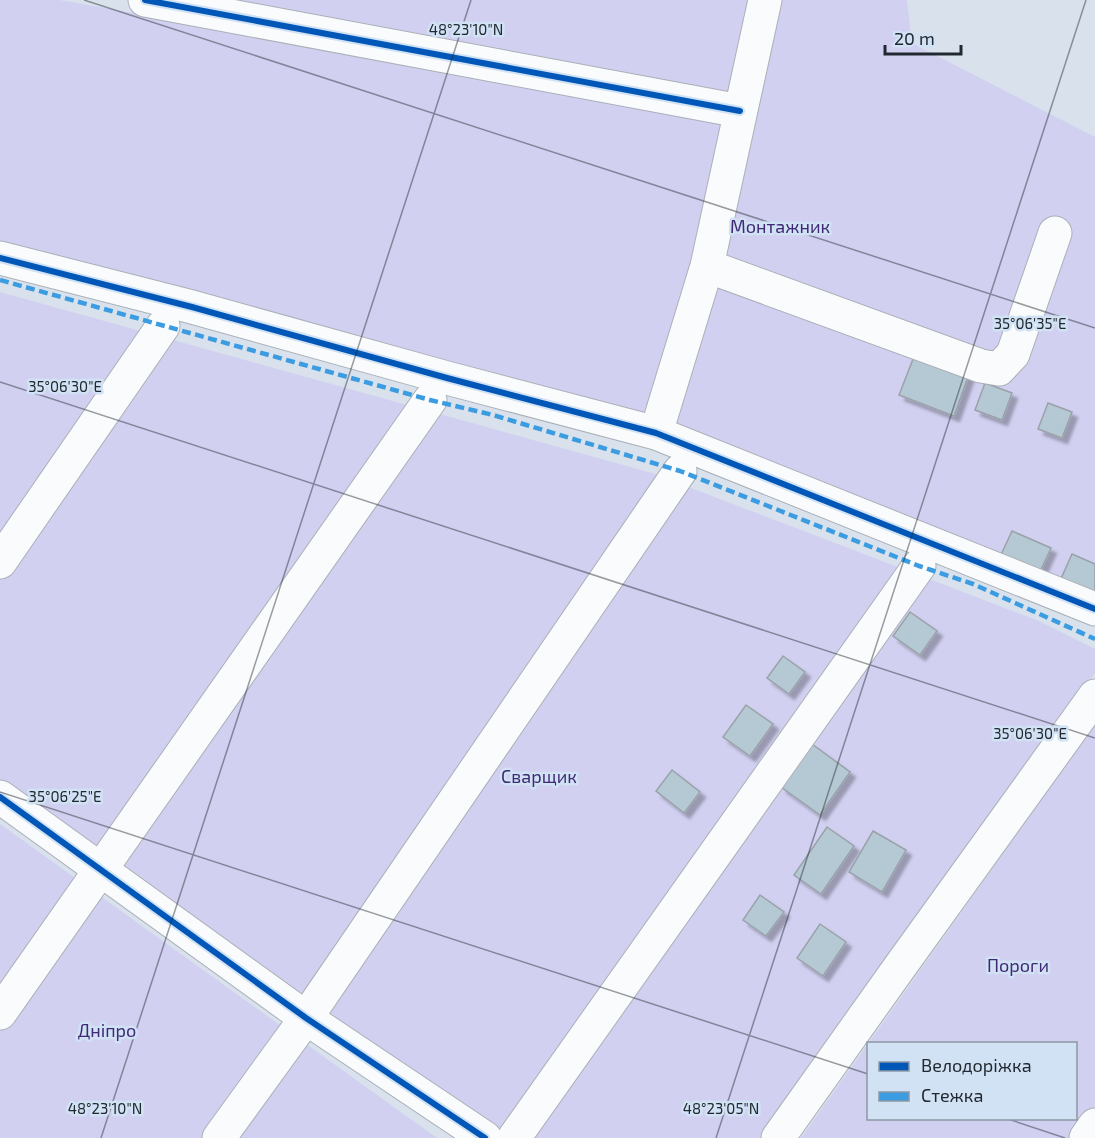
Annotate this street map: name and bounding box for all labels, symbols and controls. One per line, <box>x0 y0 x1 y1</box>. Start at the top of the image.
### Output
scale bar <box>885 18 962 56</box>
text: 48°23'10"N <box>429 20 503 38</box>
text: 20 m <box>894 27 935 49</box>
park label: Монтажник <box>730 215 830 237</box>
text: 35°06'35"E <box>994 314 1066 332</box>
text: 35°06'30"E <box>28 377 102 395</box>
text: 35°06'30"E <box>993 724 1067 742</box>
park label: Сварщик <box>501 765 577 787</box>
text: 35°06'25"E <box>29 787 101 805</box>
park label: Пороги <box>987 954 1049 976</box>
park label: Дніпро <box>78 1019 136 1041</box>
legend <box>867 1042 1077 1120</box>
text: Велодоріжка <box>921 1054 1032 1076</box>
text: Стежка <box>921 1084 983 1106</box>
text: 48°23'10"N <box>68 1099 142 1117</box>
text: 48°23'05"N <box>683 1099 759 1117</box>

